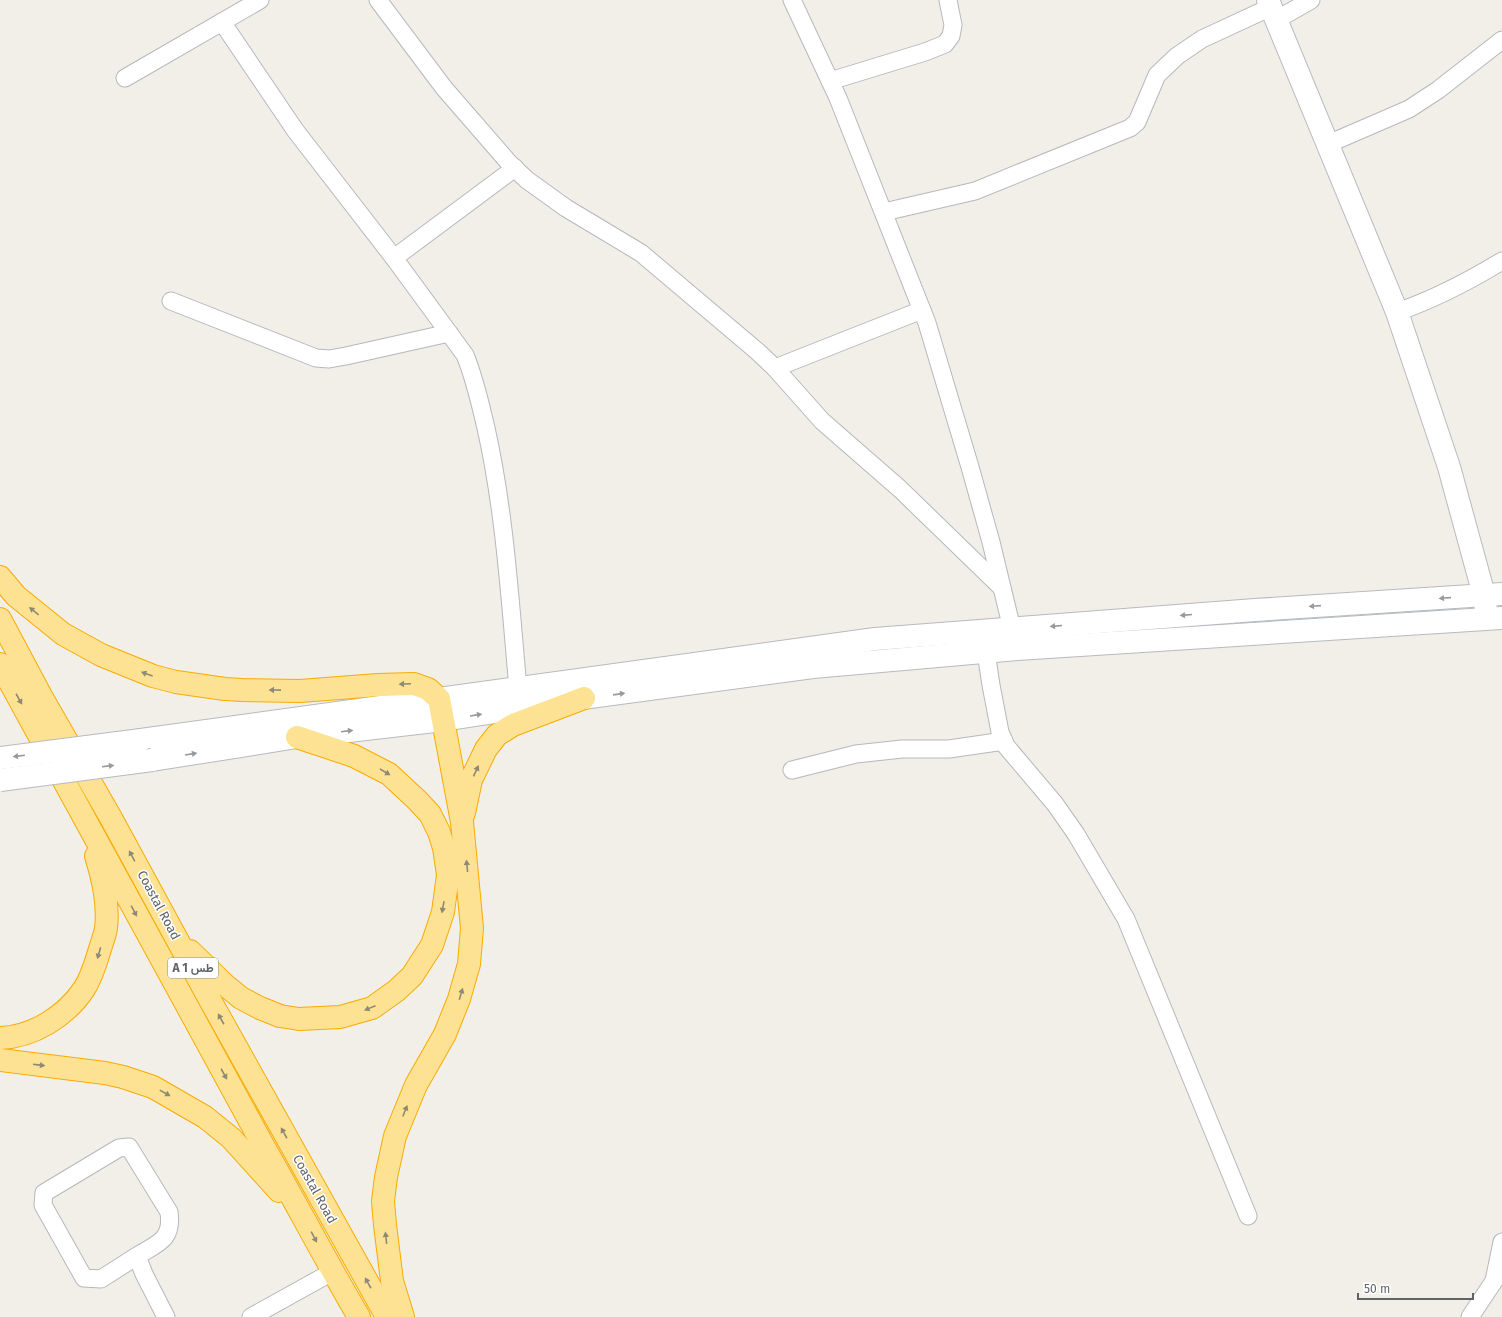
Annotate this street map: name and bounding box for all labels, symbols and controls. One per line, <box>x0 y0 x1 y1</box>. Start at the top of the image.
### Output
one-way arrow <box>1439 594 1451 601</box>
one-way arrow <box>1309 603 1321 610</box>
one-way arrow <box>29 606 40 615</box>
one-way arrow <box>1180 612 1192 619</box>
one-way arrow <box>1050 622 1062 629</box>
one-way arrow <box>140 670 152 676</box>
one-way arrow <box>398 681 411 687</box>
one-way arrow <box>268 687 281 693</box>
one-way arrow <box>613 691 625 697</box>
one-way arrow <box>15 693 22 705</box>
one-way arrow <box>470 712 482 718</box>
one-way arrow <box>341 728 353 734</box>
one-way arrow <box>185 751 197 757</box>
one-way arrow <box>13 753 25 759</box>
one-way arrow <box>102 763 114 769</box>
one-way arrow <box>473 764 479 776</box>
one-way arrow <box>379 769 391 776</box>
one-way arrow <box>129 850 135 862</box>
one-way arrow <box>463 860 470 872</box>
street label: Coastal Road <box>134 868 184 942</box>
one-way arrow <box>440 901 446 913</box>
one-way arrow <box>131 905 138 917</box>
one-way arrow <box>96 948 102 960</box>
road number: A 1 طس <box>168 958 218 978</box>
one-way arrow <box>458 988 464 1000</box>
one-way arrow <box>363 1005 375 1011</box>
one-way arrow <box>217 1013 224 1025</box>
one-way arrow <box>33 1062 45 1068</box>
one-way arrow <box>221 1068 228 1080</box>
one-way arrow <box>159 1090 170 1097</box>
one-way arrow <box>402 1106 408 1117</box>
one-way arrow <box>281 1127 288 1139</box>
street label: Coastal Road <box>290 1152 340 1226</box>
one-way arrow <box>311 1231 317 1243</box>
one-way arrow <box>383 1232 389 1244</box>
scale bar <box>1358 1275 1473 1301</box>
one-way arrow <box>365 1277 371 1289</box>
text: 50 m <box>1364 1282 1390 1296</box>

